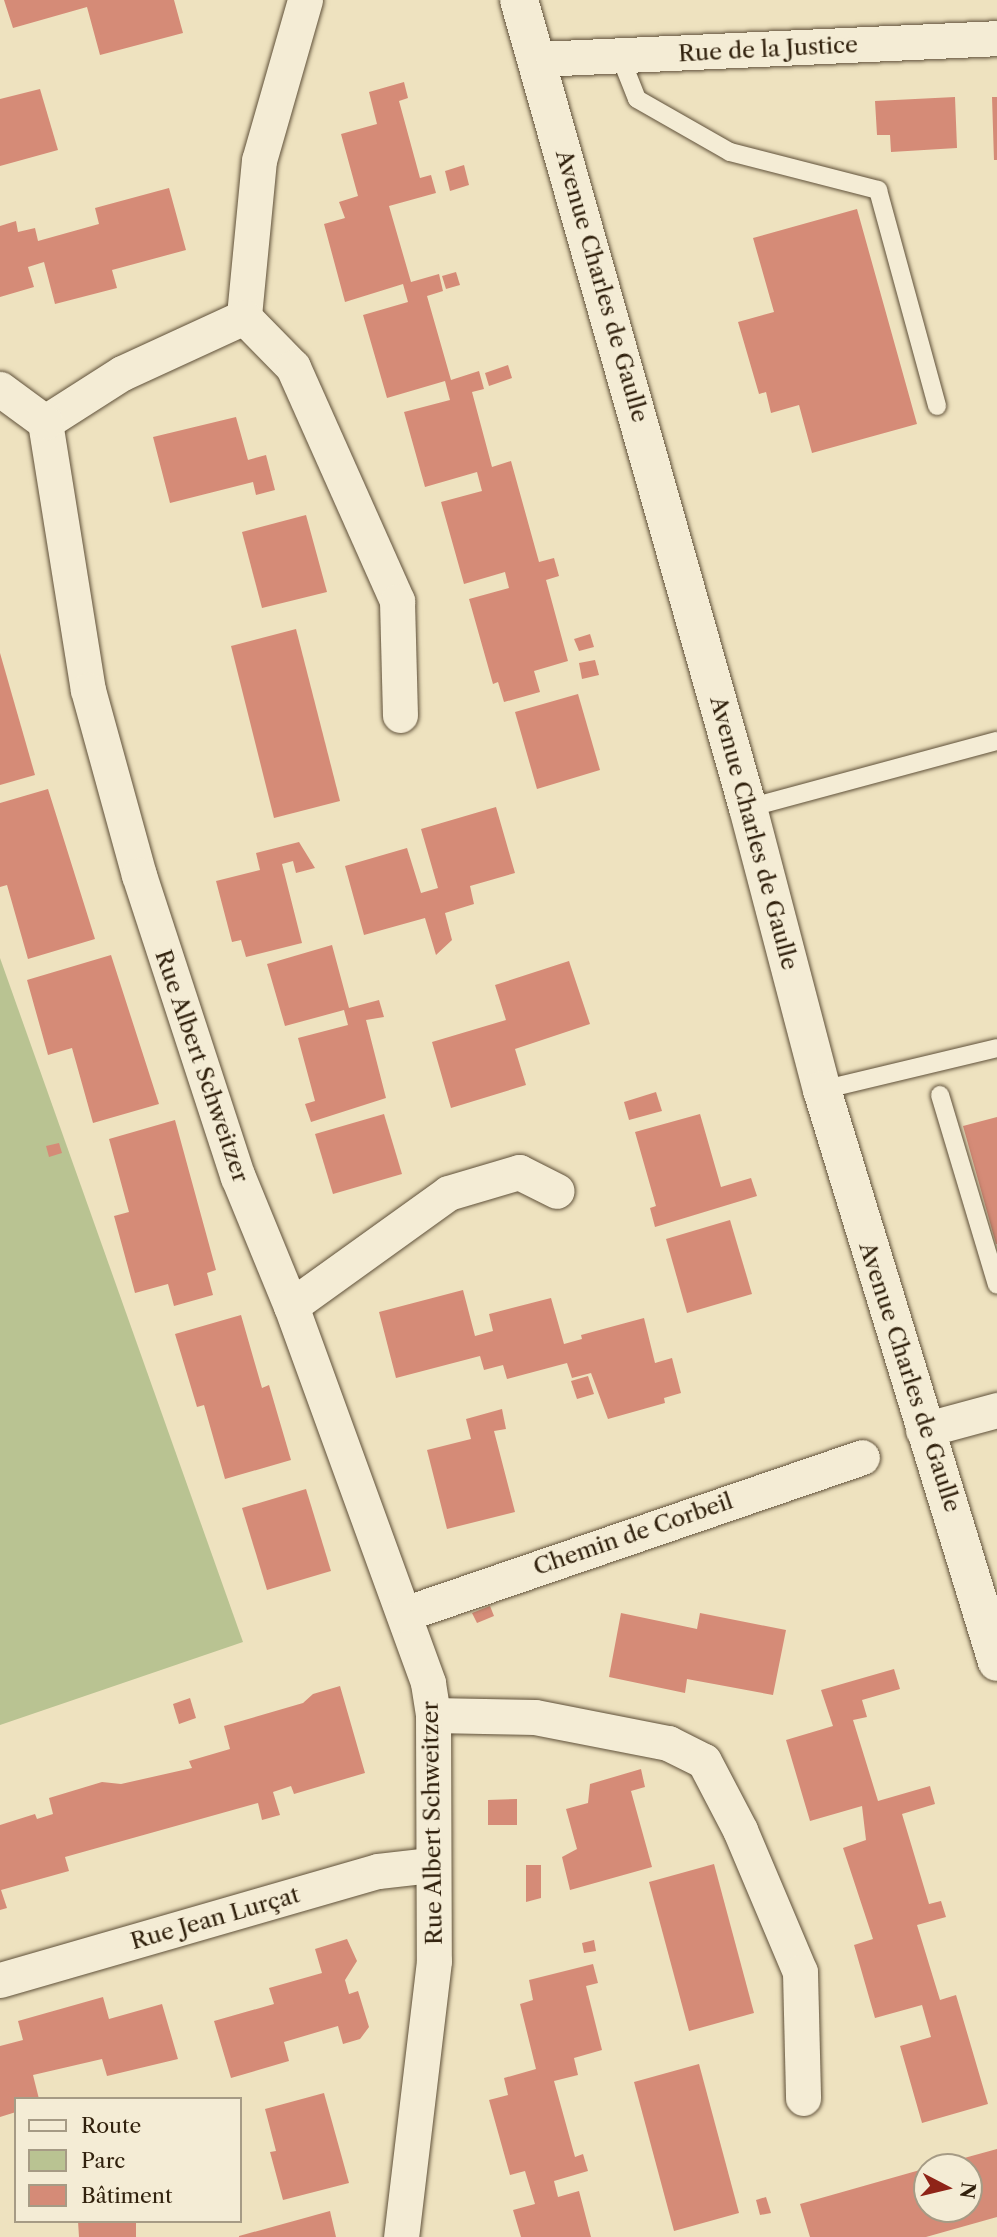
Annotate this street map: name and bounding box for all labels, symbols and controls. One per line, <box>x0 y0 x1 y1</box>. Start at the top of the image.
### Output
street label: Rue de la Justice <box>677 31 859 67</box>
street label: Avenue Charles de Gaulle <box>550 147 654 425</box>
street label: Avenue Charles de Gaulle <box>704 693 804 973</box>
street label: Rue Albert Schweitzer <box>149 946 255 1186</box>
street label: Avenue Charles de Gaulle <box>853 1239 967 1515</box>
street label: Chemin de Corbeil <box>530 1487 736 1581</box>
street label: Rue Albert Schweitzer <box>416 1700 448 1946</box>
street label: Rue Jean Lurçat <box>127 1881 303 1955</box>
legend <box>14 2097 242 2223</box>
text: Route <box>81 2113 141 2138</box>
text: Parc <box>81 2148 125 2173</box>
north arrow <box>913 2153 983 2223</box>
text: N <box>955 2181 980 2200</box>
text: Bâtiment <box>81 2183 172 2208</box>

